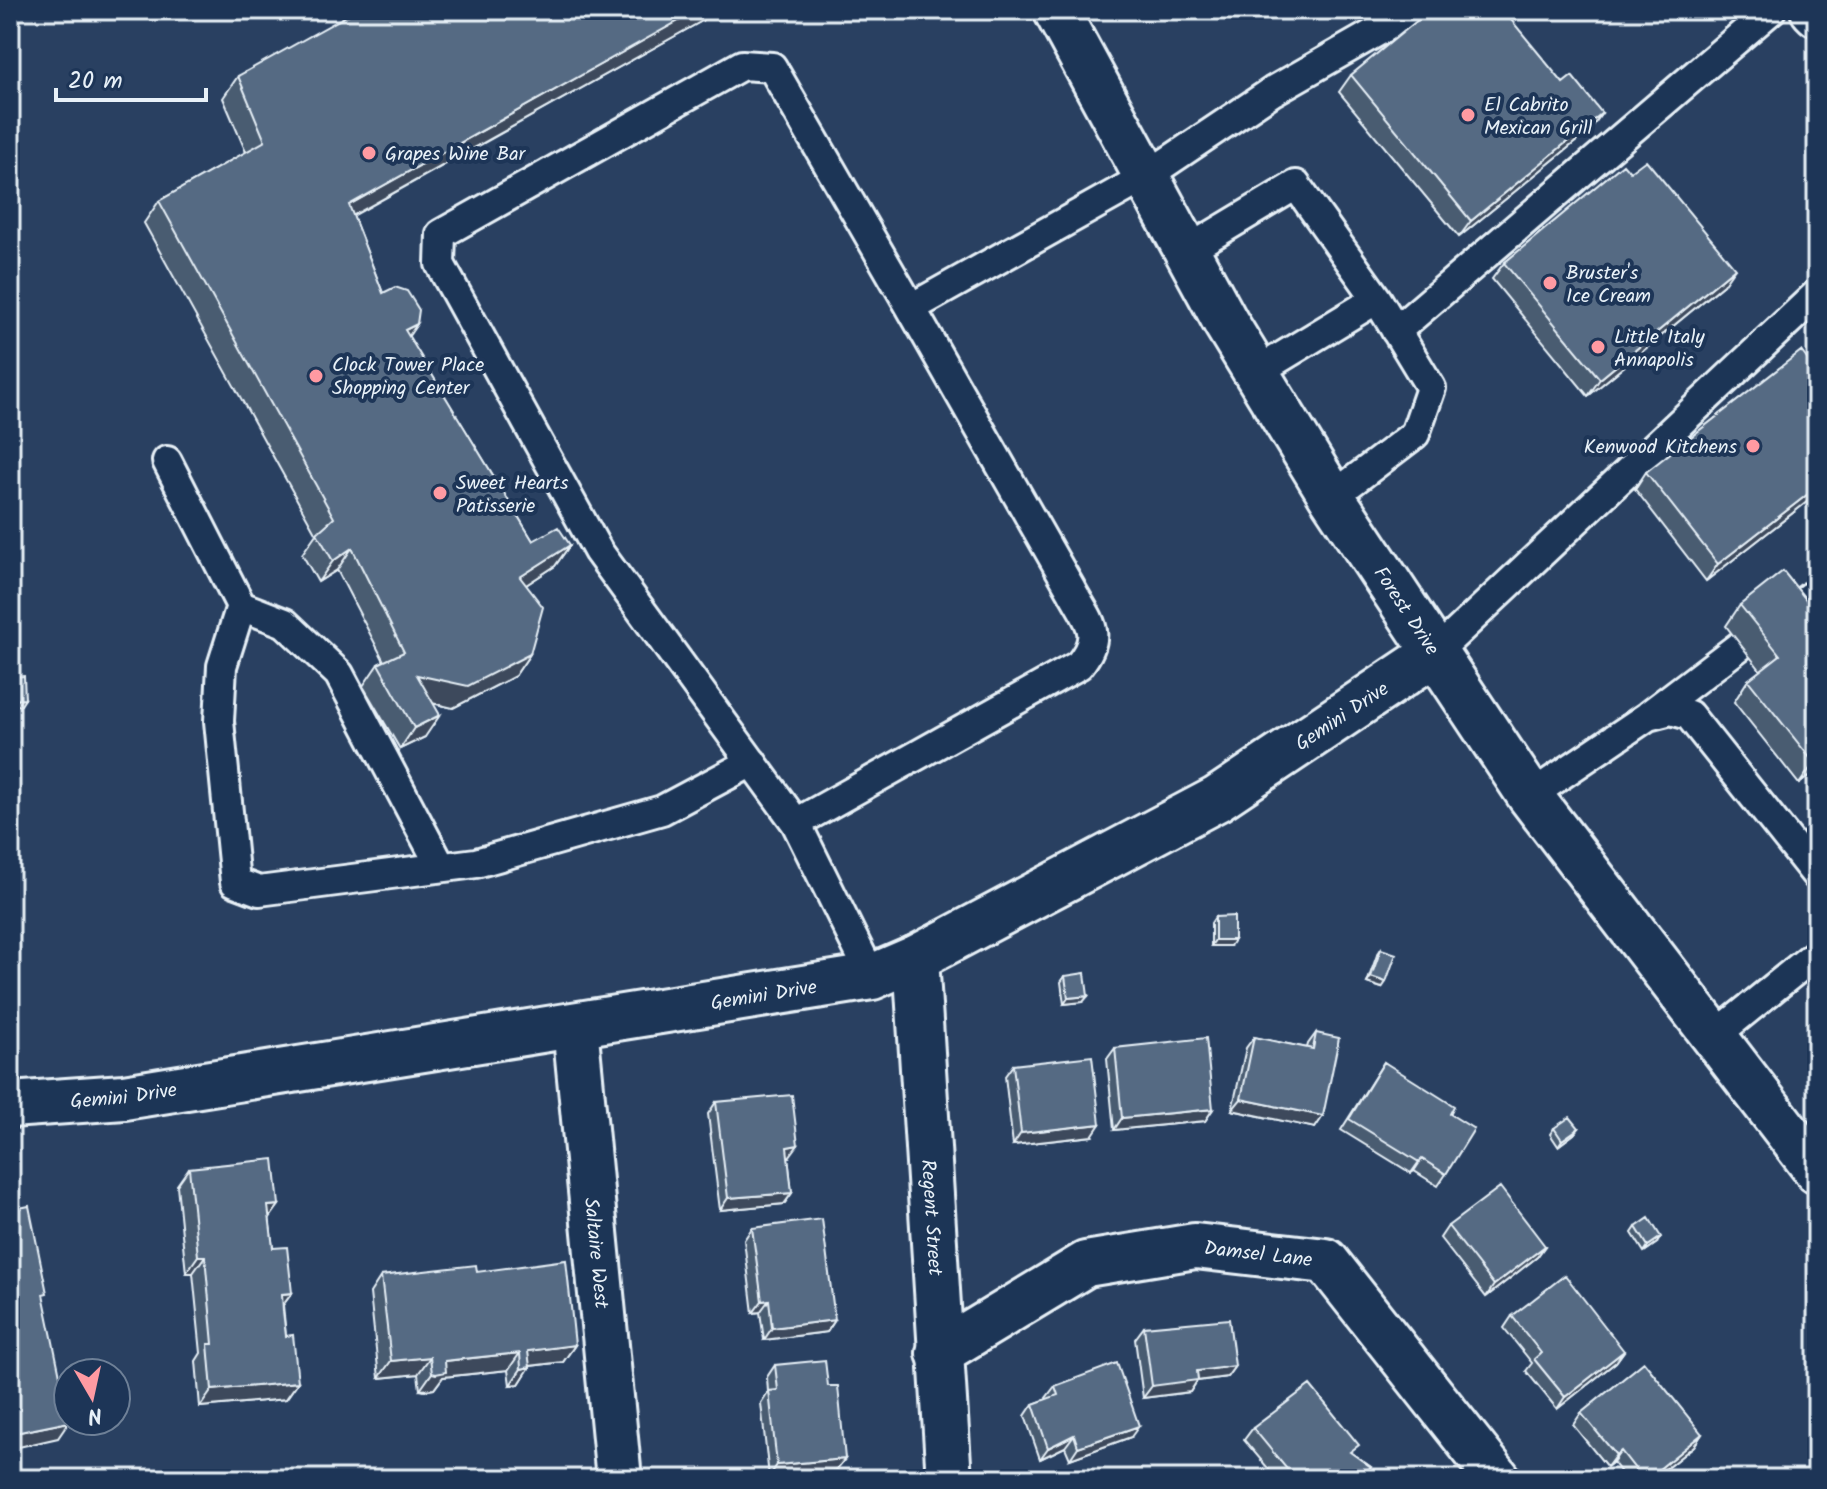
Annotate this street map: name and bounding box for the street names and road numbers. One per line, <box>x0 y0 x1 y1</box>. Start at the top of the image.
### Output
street label: Forest Drive <box>1364 561 1447 663</box>
street label: Gemini Drive <box>1289 674 1396 760</box>
street label: Gemini Drive <box>708 972 819 1021</box>
street label: Gemini Drive <box>69 1075 179 1119</box>
street label: Regent Street <box>911 1159 950 1277</box>
street label: Saltaire West <box>574 1196 616 1310</box>
street label: Damsel Lane <box>1202 1233 1314 1277</box>

